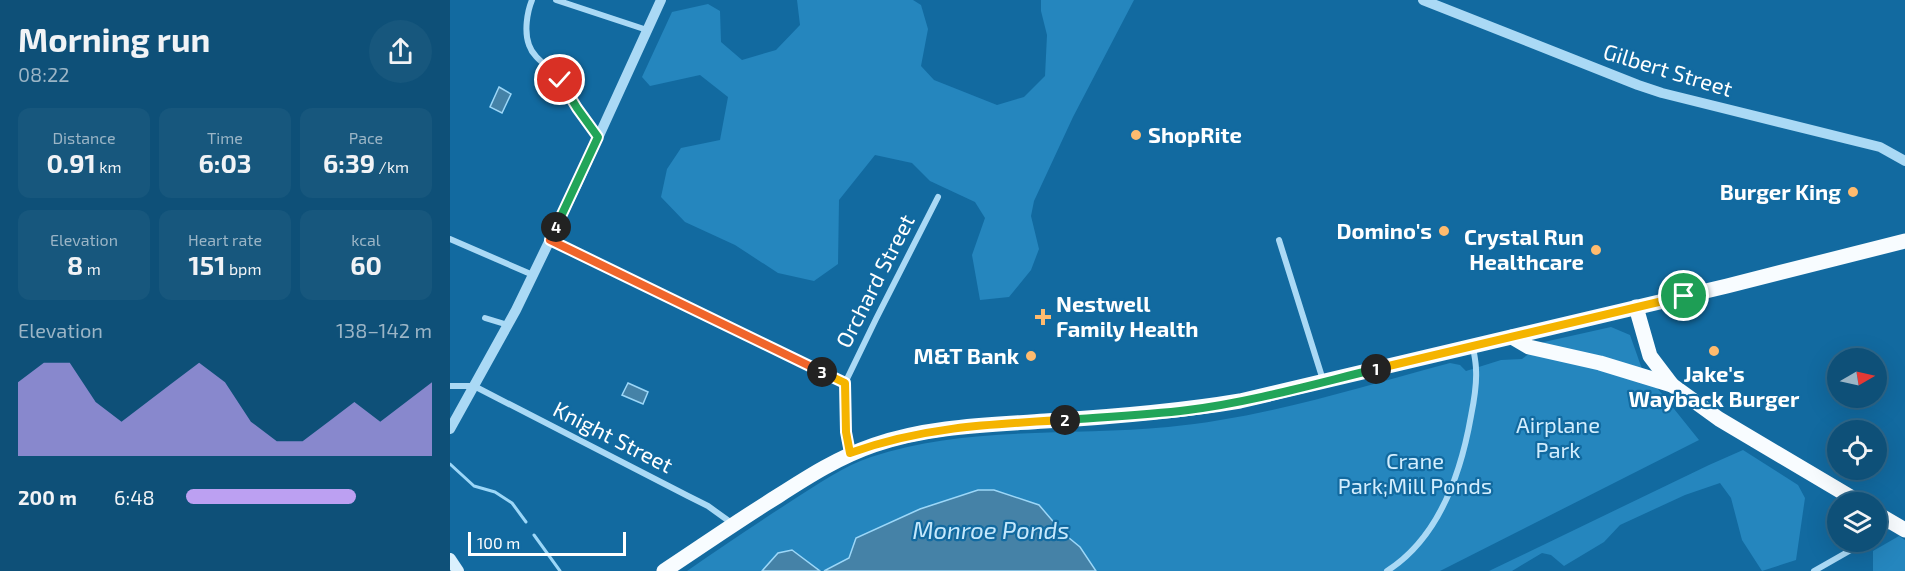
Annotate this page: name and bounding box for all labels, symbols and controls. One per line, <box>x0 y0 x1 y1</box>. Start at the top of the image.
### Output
text: Morning run <box>18 19 210 59</box>
button: share <box>369 20 432 83</box>
street label: Gilbert Street <box>1601 37 1736 101</box>
pin <box>534 54 585 105</box>
text: 08:22 <box>18 62 69 86</box>
icon: check <box>543 63 576 96</box>
place label: ShopRite <box>1148 121 1242 147</box>
text: Distance <box>52 128 116 147</box>
text: Time <box>207 128 243 147</box>
text: Pace <box>349 128 383 147</box>
marker: ShopRite <box>1129 128 1143 142</box>
text: 0.91 <box>46 147 96 178</box>
text: 6:03 <box>198 147 252 178</box>
text: 6:39 <box>323 147 375 178</box>
text: km <box>96 157 122 176</box>
text: /km <box>375 157 409 176</box>
place label: Burger King <box>1720 178 1841 204</box>
marker: Burger King <box>1846 185 1860 199</box>
street label: Orchard Street <box>829 210 919 352</box>
pin: 4 <box>541 212 571 242</box>
text: 4 <box>551 217 561 236</box>
place label: Domino's <box>1336 217 1432 243</box>
place label: Crystal Run Healthcare <box>1464 223 1584 274</box>
marker: Domino's <box>1437 224 1451 238</box>
text: Elevation <box>50 230 118 249</box>
text: Heart rate <box>188 230 262 249</box>
text: kcal <box>351 230 381 249</box>
marker: Crystal Run Healthcare <box>1589 243 1603 257</box>
text: 8 <box>67 249 83 280</box>
text: 151 <box>189 249 225 280</box>
text: 60 <box>350 249 382 280</box>
text: m <box>83 259 101 278</box>
text: bpm <box>225 259 261 278</box>
pin <box>1658 270 1709 321</box>
icon: arrive <box>1667 279 1700 312</box>
place label: Nestwell Family Health <box>1056 290 1199 342</box>
marker: Nestwell Family Health <box>1034 308 1052 326</box>
text: Elevation <box>18 318 103 342</box>
text: 138–142 m <box>336 318 432 342</box>
place label: M&T Bank <box>914 342 1020 368</box>
marker: Jake's Wayback Burger <box>1707 344 1721 358</box>
north arrow <box>1827 348 1887 408</box>
map controls <box>1827 348 1887 552</box>
marker: M&T Bank <box>1024 349 1038 363</box>
pin: 1 <box>1361 354 1391 384</box>
pin: 3 <box>807 357 837 387</box>
text: 1 <box>1373 359 1379 378</box>
place label: Jake's Wayback Burger <box>1629 360 1800 412</box>
text: 3 <box>817 362 827 381</box>
street label: Knight Street <box>549 395 678 477</box>
pin: 2 <box>1050 405 1080 435</box>
text: 2 <box>1060 410 1070 429</box>
park label: Airplane Park <box>1516 411 1600 462</box>
button: locate <box>1827 420 1887 480</box>
park label: Crane Park;Mill Ponds <box>1338 447 1492 498</box>
text: 200 m <box>18 485 77 509</box>
text: 6:48 <box>114 485 155 509</box>
button: layers <box>1827 492 1887 552</box>
water label: Monroe Ponds <box>913 515 1069 544</box>
scale bar <box>468 529 626 556</box>
text: 100 m <box>477 533 520 552</box>

